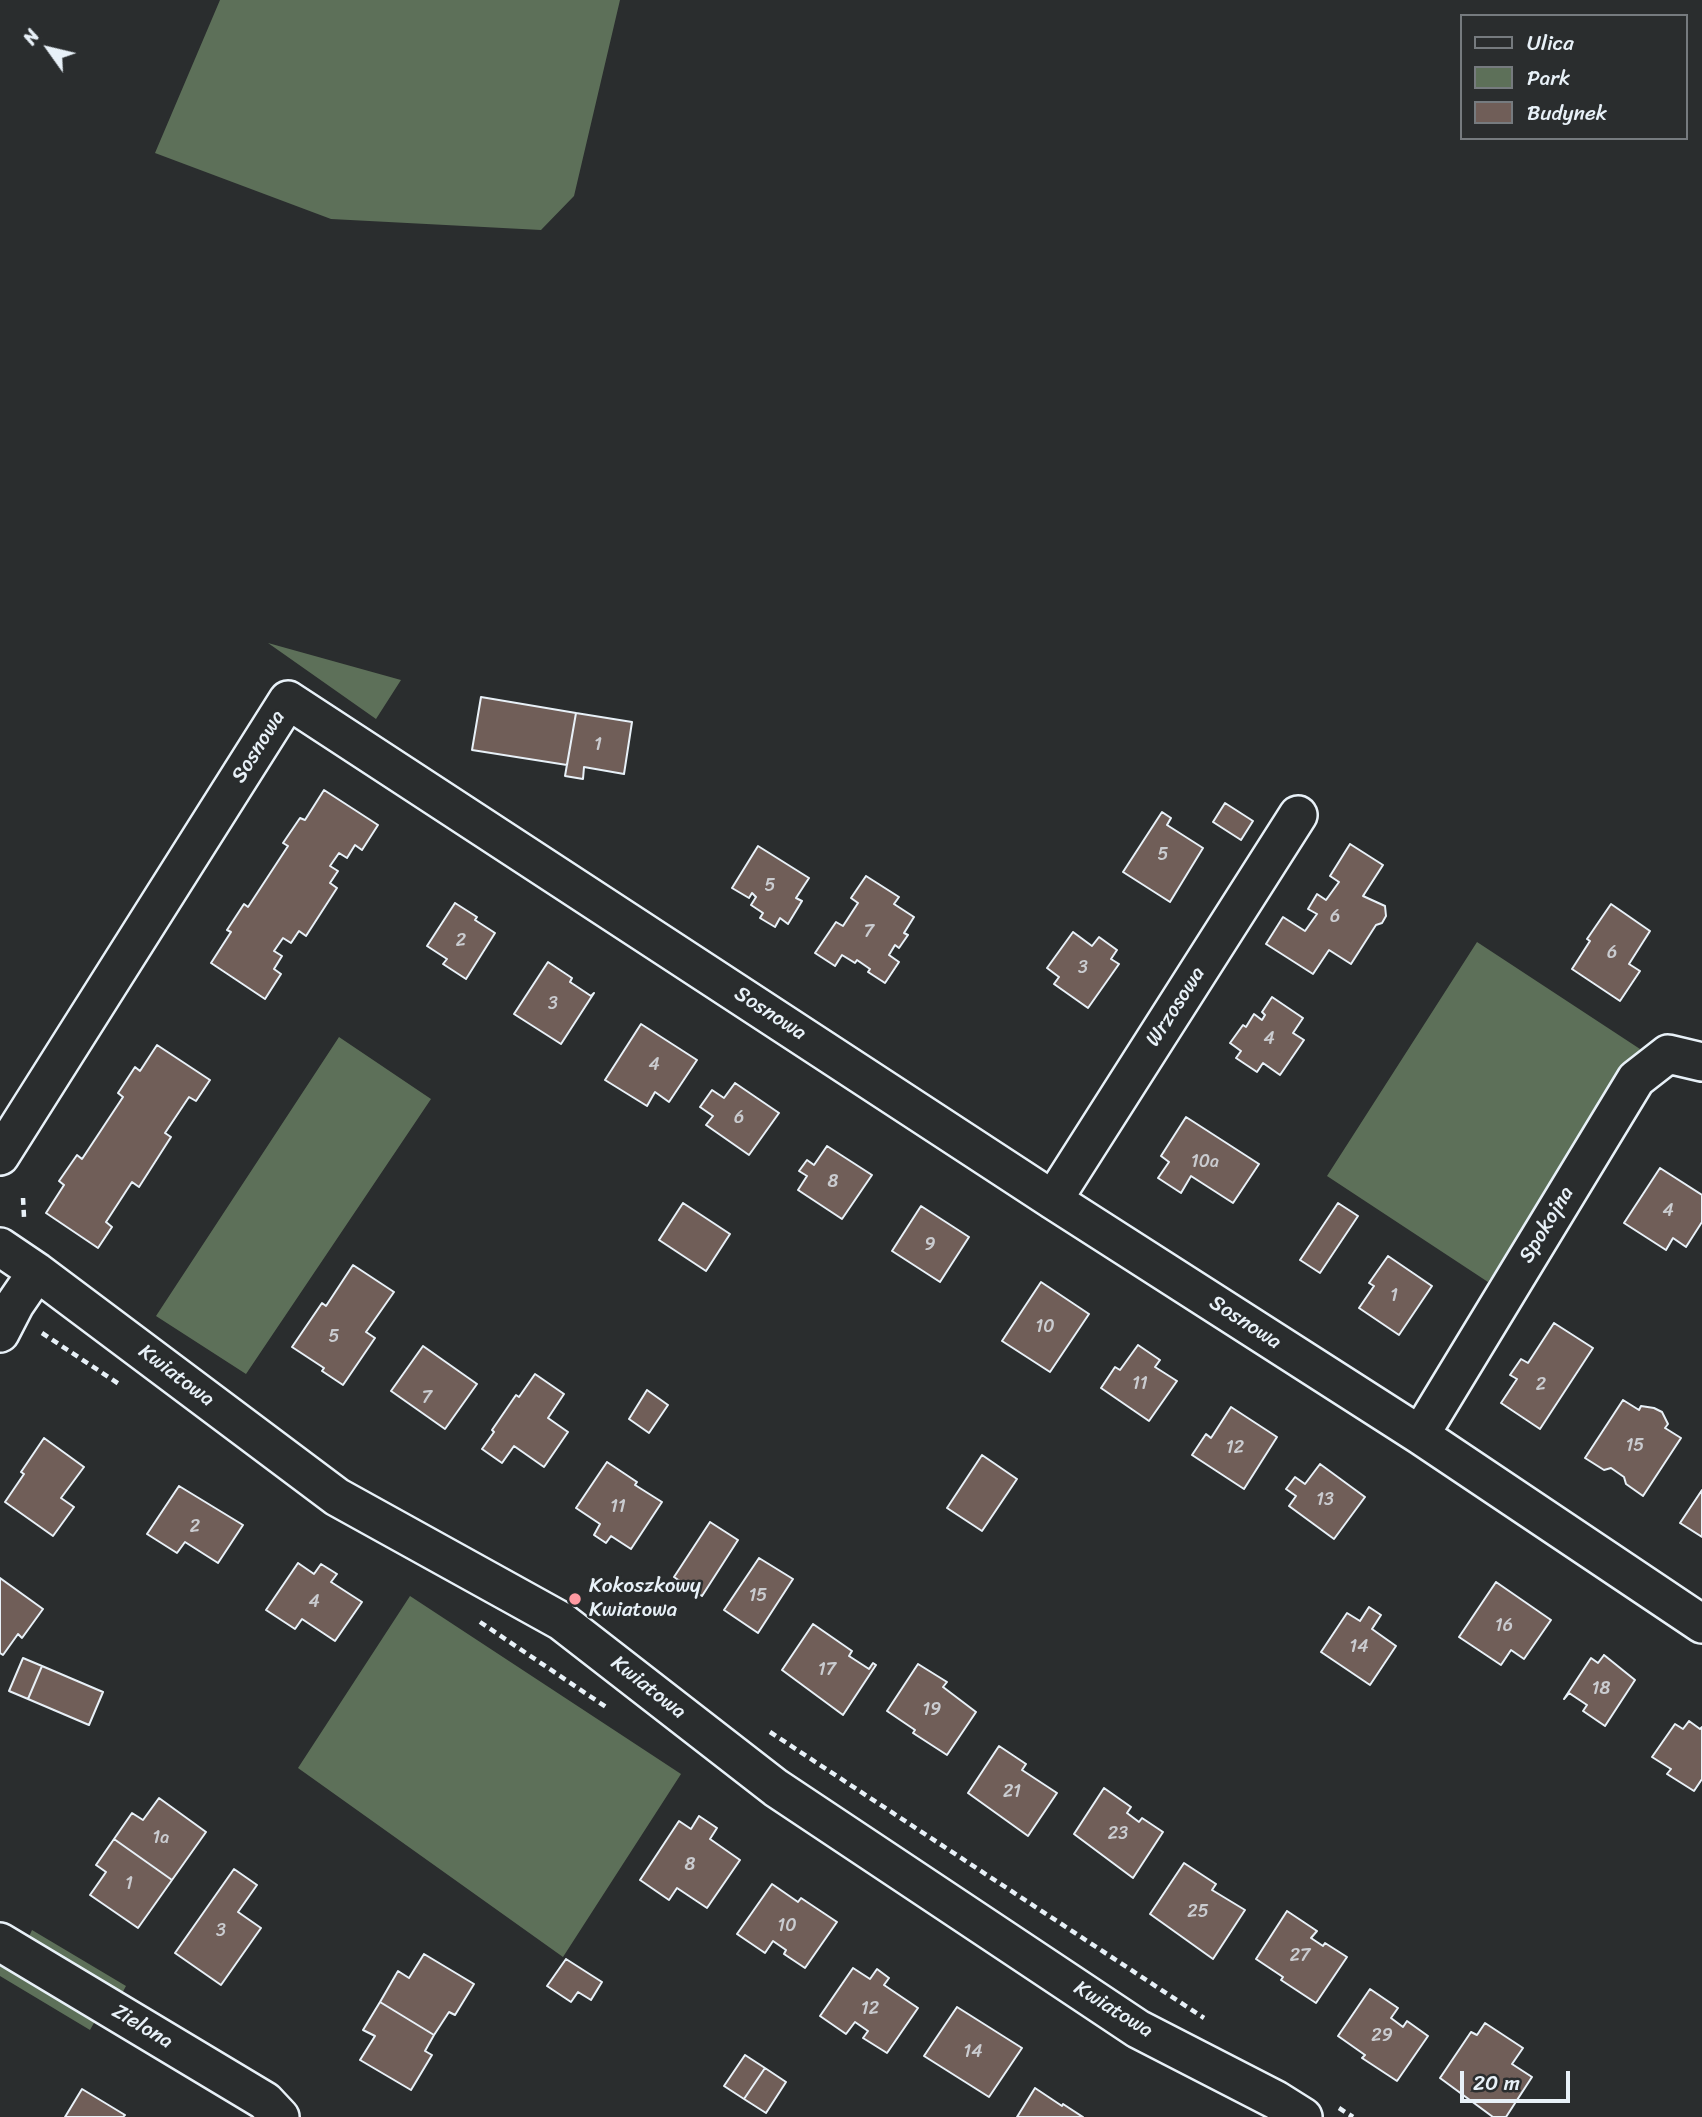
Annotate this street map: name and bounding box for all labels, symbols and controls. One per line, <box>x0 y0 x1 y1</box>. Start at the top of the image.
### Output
north arrow <box>14 14 84 84</box>
legend <box>1460 14 1688 140</box>
text: N <box>14 22 49 52</box>
text: Ulica <box>1527 24 1574 62</box>
text: Park <box>1527 59 1570 97</box>
text: Budynek <box>1527 94 1607 132</box>
street label: Sosnowa <box>227 706 291 788</box>
house number: 1 <box>594 734 602 756</box>
house number: 5 <box>1158 844 1168 866</box>
house number: 5 <box>765 875 775 897</box>
house number: 6 <box>1330 906 1340 928</box>
house number: 7 <box>864 921 874 943</box>
house number: 2 <box>456 930 466 952</box>
house number: 6 <box>1607 942 1617 964</box>
house number: 3 <box>1078 957 1088 979</box>
street label: Wrzosowa <box>1141 962 1211 1052</box>
street label: Sosnowa <box>729 981 811 1047</box>
house number: 3 <box>548 993 558 1015</box>
house number: 4 <box>1263 1028 1275 1050</box>
house number: 4 <box>648 1054 660 1076</box>
house number: 6 <box>734 1107 744 1129</box>
house number: 10a <box>1191 1151 1219 1173</box>
house number: 8 <box>828 1171 838 1193</box>
street label: Spokojna <box>1514 1182 1580 1268</box>
house number: 4 <box>1662 1200 1674 1222</box>
house number: 9 <box>924 1234 936 1256</box>
house number: 1 <box>1390 1285 1398 1307</box>
street label: Sosnowa <box>1204 1290 1286 1356</box>
house number: 10 <box>1035 1316 1055 1338</box>
house number: 5 <box>329 1326 339 1348</box>
street label: Kwiatowa <box>133 1339 219 1413</box>
house number: 11 <box>1132 1373 1148 1395</box>
house number: 2 <box>1536 1374 1546 1396</box>
house number: 7 <box>422 1387 432 1409</box>
house number: 15 <box>1626 1435 1644 1457</box>
house number: 12 <box>1226 1437 1244 1459</box>
house number: 13 <box>1316 1489 1334 1511</box>
house number: 11 <box>610 1496 626 1518</box>
house number: 2 <box>190 1516 200 1538</box>
place label: Kokoszkowy Kwiatowa <box>589 1574 701 1624</box>
house number: 15 <box>749 1585 767 1607</box>
house number: 4 <box>308 1591 320 1613</box>
marker: Kokoszkowy Kwiatowa <box>567 1591 583 1607</box>
house number: 16 <box>1495 1615 1513 1637</box>
house number: 14 <box>1350 1636 1368 1658</box>
street label: Kwiatowa <box>605 1651 691 1725</box>
house number: 17 <box>818 1659 836 1681</box>
house number: 18 <box>1592 1678 1610 1700</box>
house number: 19 <box>923 1699 941 1721</box>
house number: 21 <box>1003 1781 1021 1803</box>
house number: 23 <box>1108 1823 1128 1845</box>
house number: 1a <box>153 1827 169 1849</box>
house number: 8 <box>685 1854 695 1876</box>
house number: 1 <box>125 1873 133 1895</box>
house number: 25 <box>1187 1901 1209 1923</box>
house number: 10 <box>777 1915 797 1937</box>
house number: 3 <box>216 1920 226 1942</box>
house number: 27 <box>1290 1945 1310 1967</box>
street label: Kwiatowa <box>1069 1976 1157 2044</box>
house number: 12 <box>861 1998 879 2020</box>
street label: Zielona <box>107 1999 177 2055</box>
house number: 29 <box>1371 2025 1393 2047</box>
house number: 14 <box>964 2041 982 2063</box>
scale bar <box>1464 2058 1574 2102</box>
text: 20 m <box>1473 2064 1520 2102</box>

